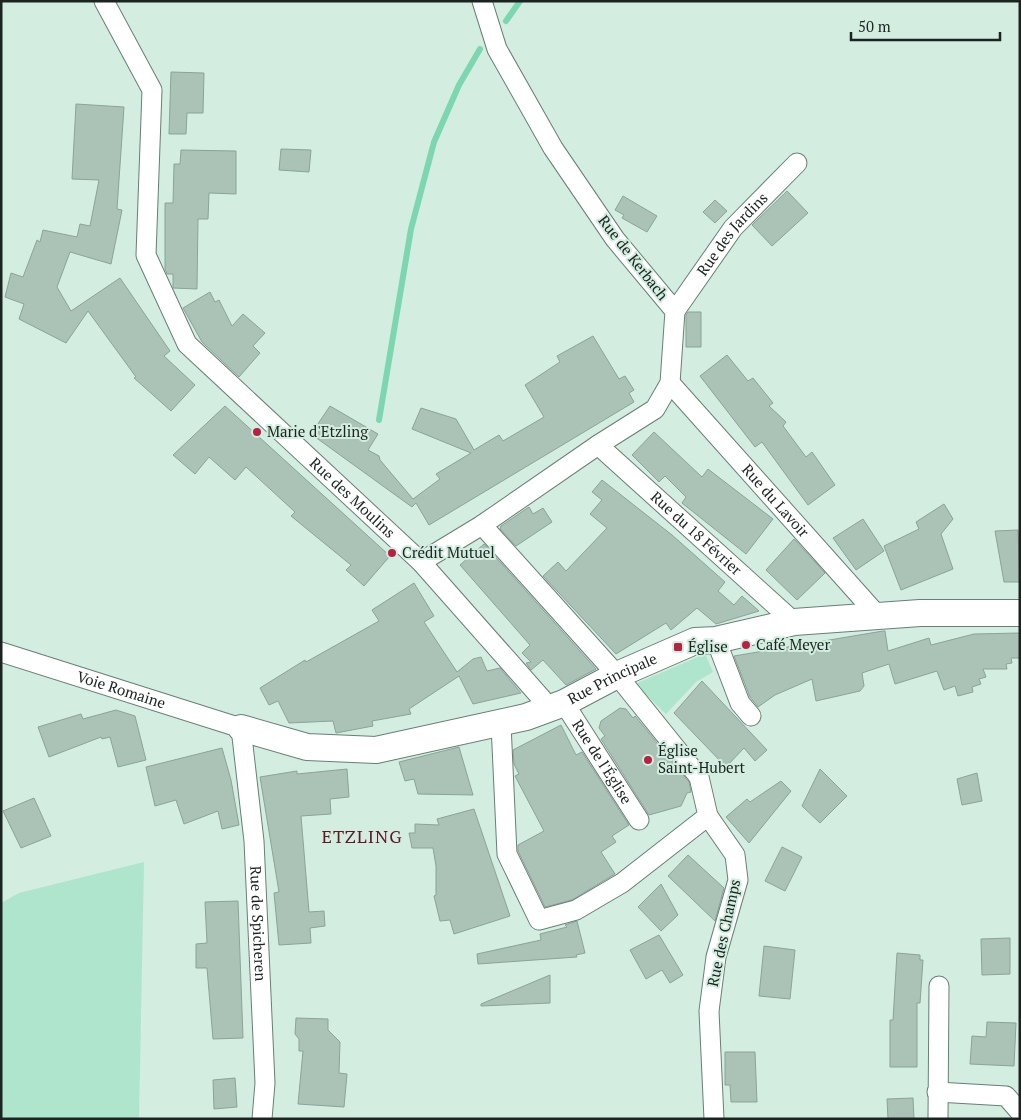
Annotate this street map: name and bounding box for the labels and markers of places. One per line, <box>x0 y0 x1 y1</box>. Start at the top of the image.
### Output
place label: Marie d'Etzling <box>267 421 369 441</box>
marker: Marie d'Etzling <box>251 426 263 438</box>
place label: Crédit Mutuel <box>402 542 495 562</box>
marker: Crédit Mutuel <box>386 547 398 559</box>
place label: Café Meyer <box>756 634 830 654</box>
place label: Église <box>688 636 728 656</box>
marker: Café Meyer <box>740 639 752 651</box>
marker: Église <box>672 641 684 653</box>
place label: Église Saint-Hubert <box>658 740 745 777</box>
marker: Église Saint-Hubert <box>642 754 654 766</box>

